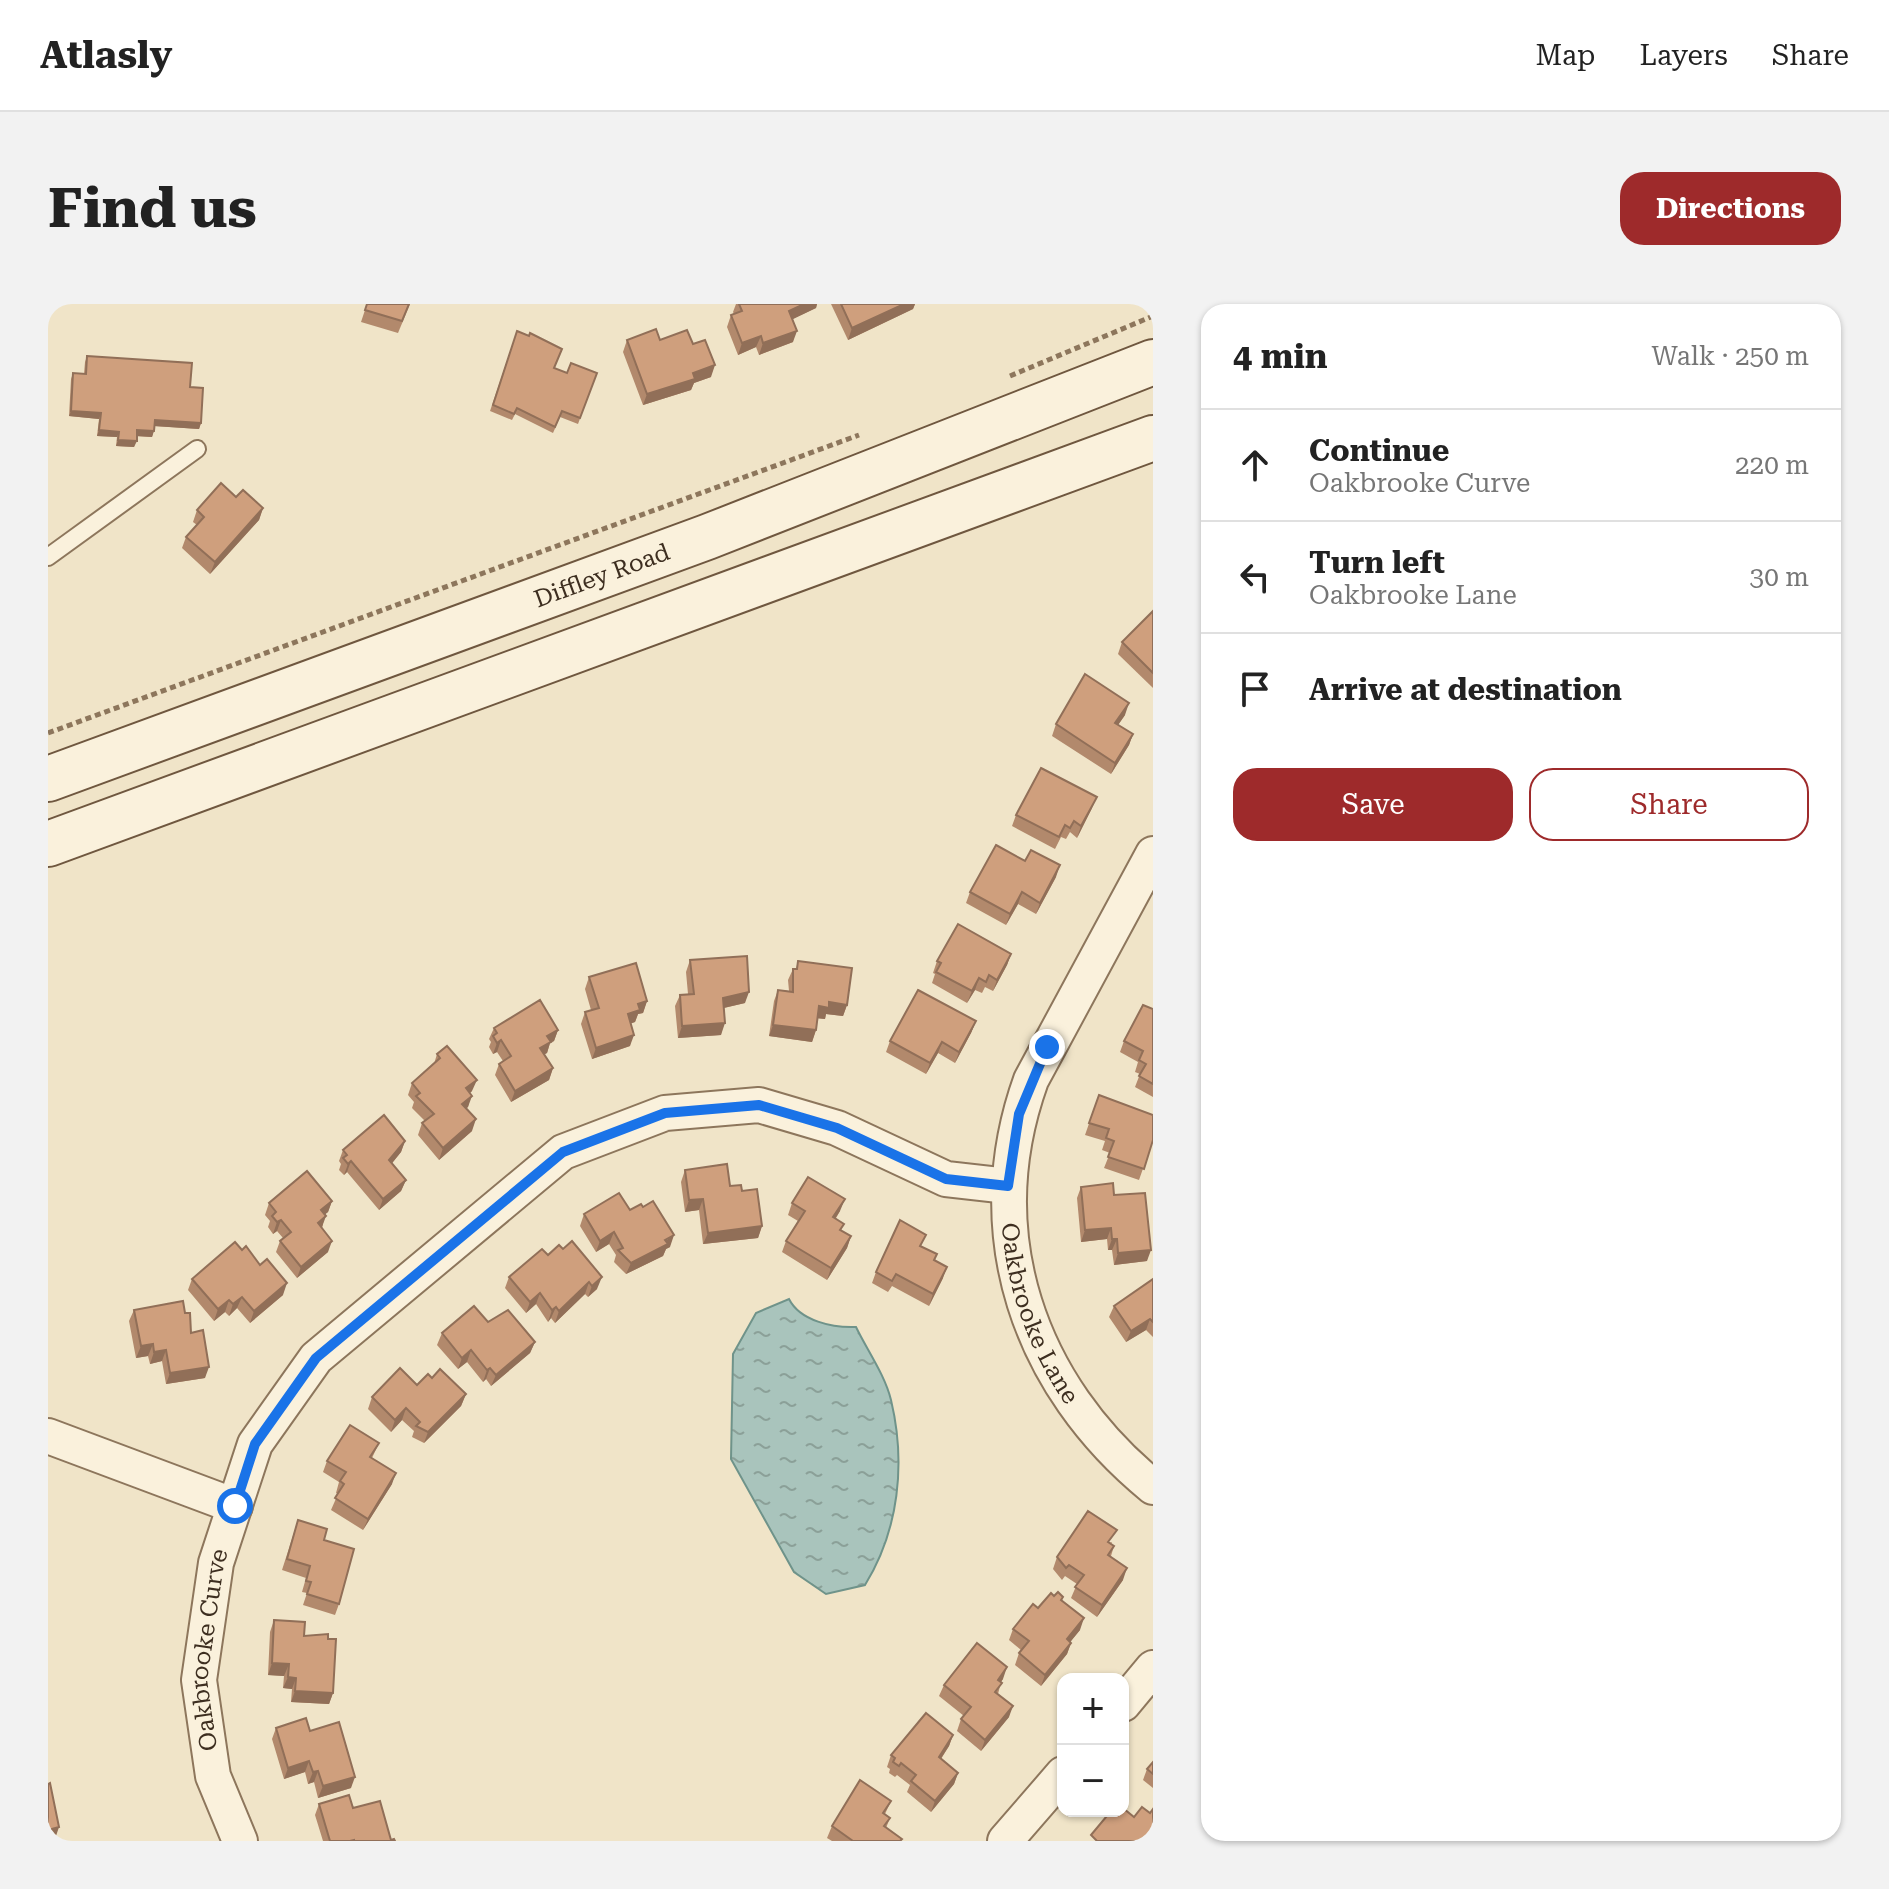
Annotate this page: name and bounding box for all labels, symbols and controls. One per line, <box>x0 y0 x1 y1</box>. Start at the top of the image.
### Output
text: Atlasly <box>40 33 172 77</box>
text: Map <box>1536 39 1595 72</box>
text: Layers <box>1639 39 1728 72</box>
text: Share <box>1772 39 1849 72</box>
button: Directions <box>1620 172 1841 245</box>
text: Find us <box>48 175 257 241</box>
text: 4 min <box>1233 336 1328 376</box>
text: Walk · 250 m <box>1651 341 1809 371</box>
text: Continue <box>1309 433 1449 468</box>
icon: ahead <box>1233 443 1277 487</box>
text: 220 m <box>1735 450 1809 480</box>
text: Oakbrooke Curve <box>1309 468 1530 498</box>
street label: Diffley Road <box>530 538 674 613</box>
text: Turn left <box>1309 545 1445 580</box>
icon: left <box>1233 555 1277 599</box>
text: 30 m <box>1750 562 1809 592</box>
text: Oakbrooke Lane <box>1309 580 1517 610</box>
icon: arrive <box>1233 667 1277 711</box>
text: Arrive at destination <box>1309 672 1622 707</box>
button: Save <box>1233 768 1513 841</box>
button: Share <box>1529 768 1809 841</box>
route end <box>1029 1029 1065 1065</box>
street label: Oakbrooke Lane <box>996 1221 1085 1409</box>
route start <box>217 1488 253 1524</box>
street label: Oakbrooke Curve <box>185 1545 234 1753</box>
map controls <box>1057 1673 1129 1817</box>
button: + <box>1057 1673 1129 1745</box>
button: − <box>1057 1745 1129 1817</box>

